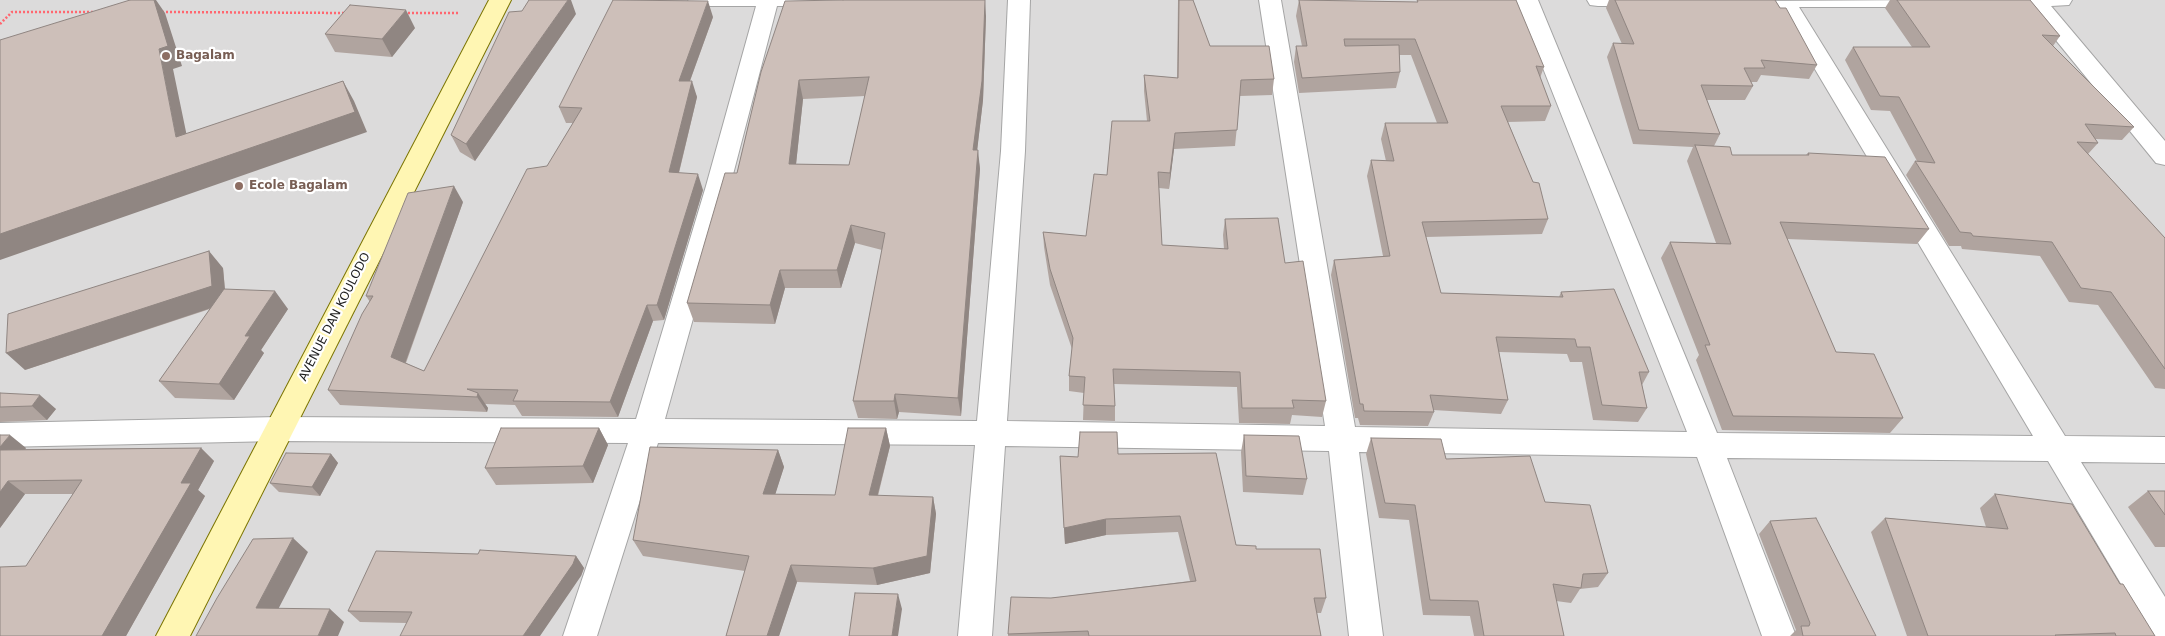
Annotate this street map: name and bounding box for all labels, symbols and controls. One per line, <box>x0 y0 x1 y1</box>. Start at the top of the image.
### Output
place label: Bagalam <box>176 49 235 63</box>
marker: Bagalam <box>160 50 172 62</box>
place label: Ecole Bagalam <box>249 179 348 193</box>
marker: Ecole Bagalam <box>233 180 245 192</box>
street label: AVENUE DAN KOULODO <box>296 250 374 384</box>

